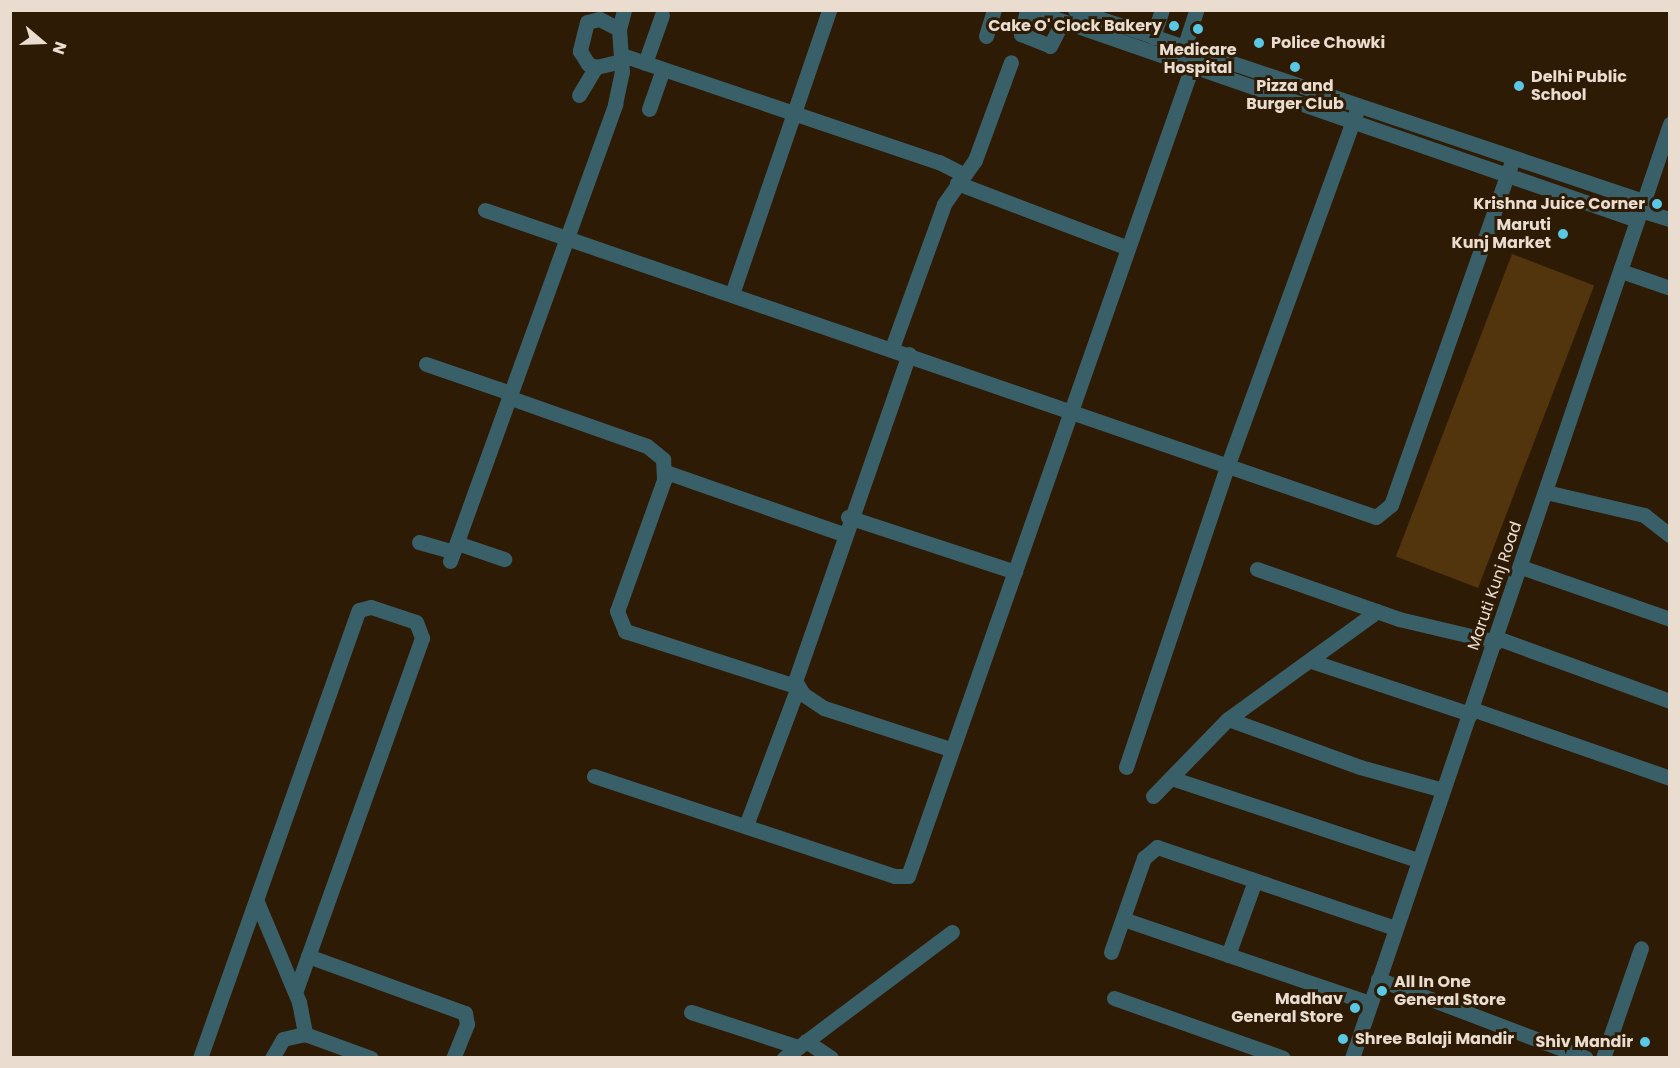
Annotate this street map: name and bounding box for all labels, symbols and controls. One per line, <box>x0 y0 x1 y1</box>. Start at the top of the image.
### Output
north arrow <box>12 12 72 72</box>
place label: Cake O' Clock Bakery <box>988 16 1162 36</box>
marker: Cake O' Clock Bakery <box>1167 19 1181 33</box>
marker: Medicare Hospital <box>1189 20 1207 38</box>
place label: Police Chowki <box>1271 33 1385 53</box>
marker: Police Chowki <box>1252 36 1266 50</box>
text: N <box>47 39 72 57</box>
place label: Medicare Hospital <box>1159 40 1237 78</box>
marker: Pizza and Burger Club <box>1288 60 1302 74</box>
place label: Delhi Public School <box>1531 67 1627 105</box>
place label: Pizza and Burger Club <box>1246 76 1344 114</box>
marker: Delhi Public School <box>1512 79 1526 93</box>
place label: Krishna Juice Corner <box>1473 194 1645 214</box>
marker: Krishna Juice Corner <box>1650 197 1664 211</box>
place label: Maruti Kunj Market <box>1452 215 1551 253</box>
marker: Maruti Kunj Market <box>1556 227 1570 241</box>
street label: Maruti Kunj Road <box>1464 519 1526 653</box>
place label: All In One General Store <box>1394 972 1506 1010</box>
marker: All In One General Store <box>1375 984 1389 998</box>
place label: Madhav General Store <box>1231 989 1343 1027</box>
marker: Madhav General Store <box>1348 1001 1362 1015</box>
place label: Shree Balaji Mandir <box>1355 1029 1514 1049</box>
marker: Shree Balaji Mandir <box>1336 1032 1350 1046</box>
place label: Shiv Mandir <box>1535 1032 1633 1052</box>
marker: Shiv Mandir <box>1638 1035 1652 1049</box>

